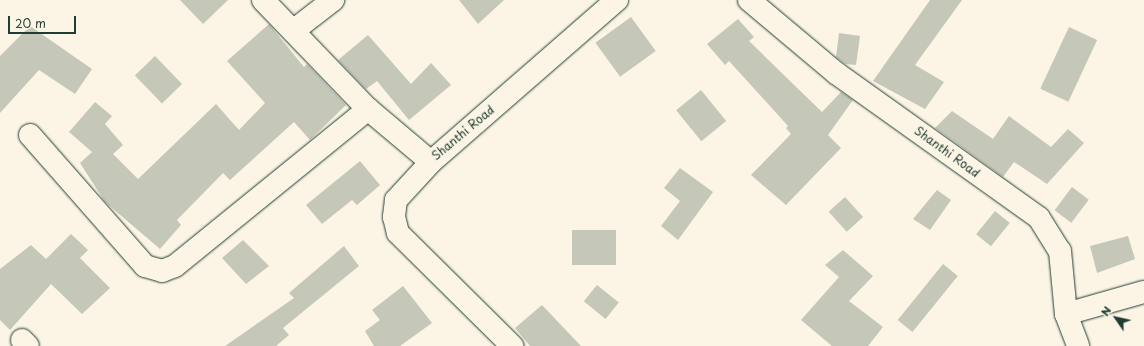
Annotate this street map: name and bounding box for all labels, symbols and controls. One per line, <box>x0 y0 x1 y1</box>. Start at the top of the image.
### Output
scale bar <box>10 8 78 34</box>
text: 20 m <box>15 14 46 32</box>
street label: Shanthi Road <box>429 103 497 163</box>
street label: Shanthi Road <box>912 124 982 180</box>
north arrow <box>1096 298 1136 338</box>
text: N <box>1096 303 1115 319</box>

